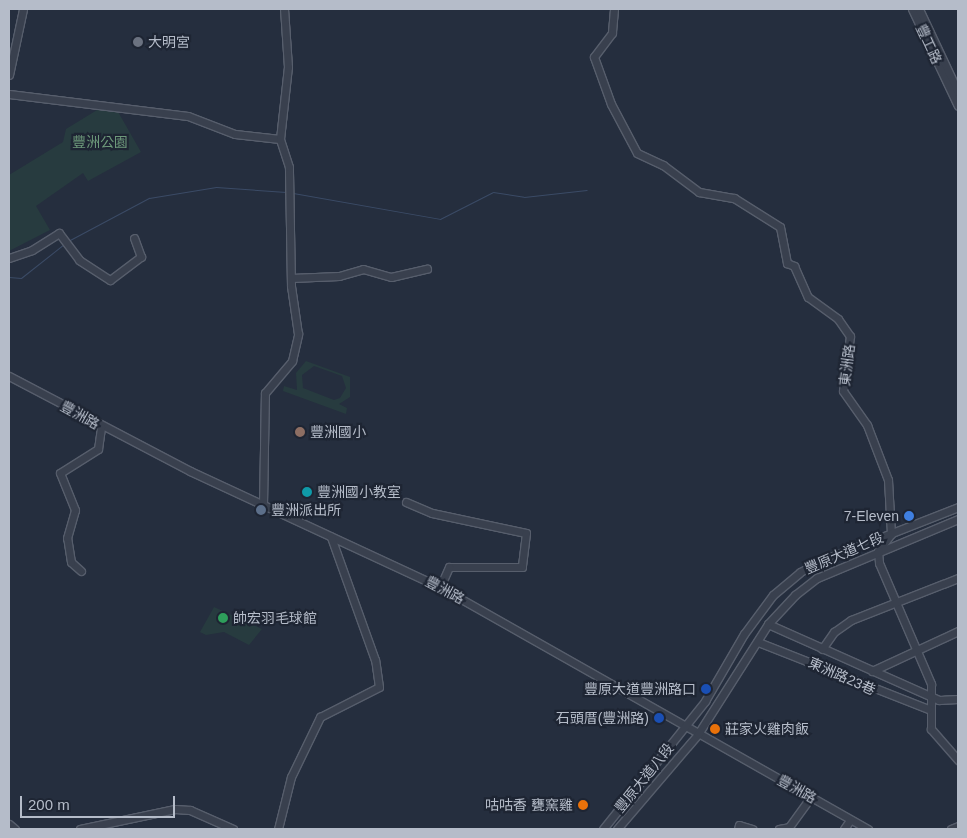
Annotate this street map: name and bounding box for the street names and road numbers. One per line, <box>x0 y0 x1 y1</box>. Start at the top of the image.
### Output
street label: 豐工路 <box>913 21 945 67</box>
street label: 東洲路 <box>836 343 858 387</box>
street label: 豐洲路 <box>58 397 102 433</box>
street label: 豐原大道七段 <box>802 529 886 577</box>
street label: 豐洲路 <box>423 573 467 607</box>
street label: 東洲路23巷 <box>806 654 878 698</box>
street label: 豐原大道八段 <box>611 740 677 816</box>
street label: 豐洲路 <box>775 771 819 807</box>

